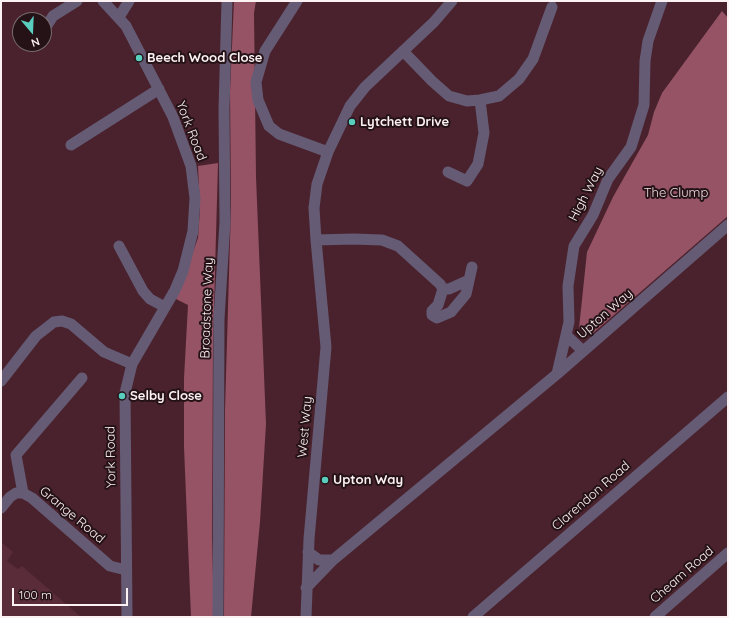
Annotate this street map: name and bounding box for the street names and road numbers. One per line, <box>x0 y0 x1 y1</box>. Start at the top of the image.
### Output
street label: York Road <box>173 99 209 163</box>
street label: High Way <box>566 164 606 224</box>
street label: Broadstone Way <box>197 257 217 359</box>
street label: Upton Way <box>574 286 636 342</box>
street label: West Way <box>295 396 315 458</box>
street label: York Road <box>103 426 119 488</box>
street label: Clarendon Road <box>549 458 633 534</box>
street label: Grange Road <box>36 483 108 547</box>
street label: Cheam Road <box>647 543 717 607</box>

